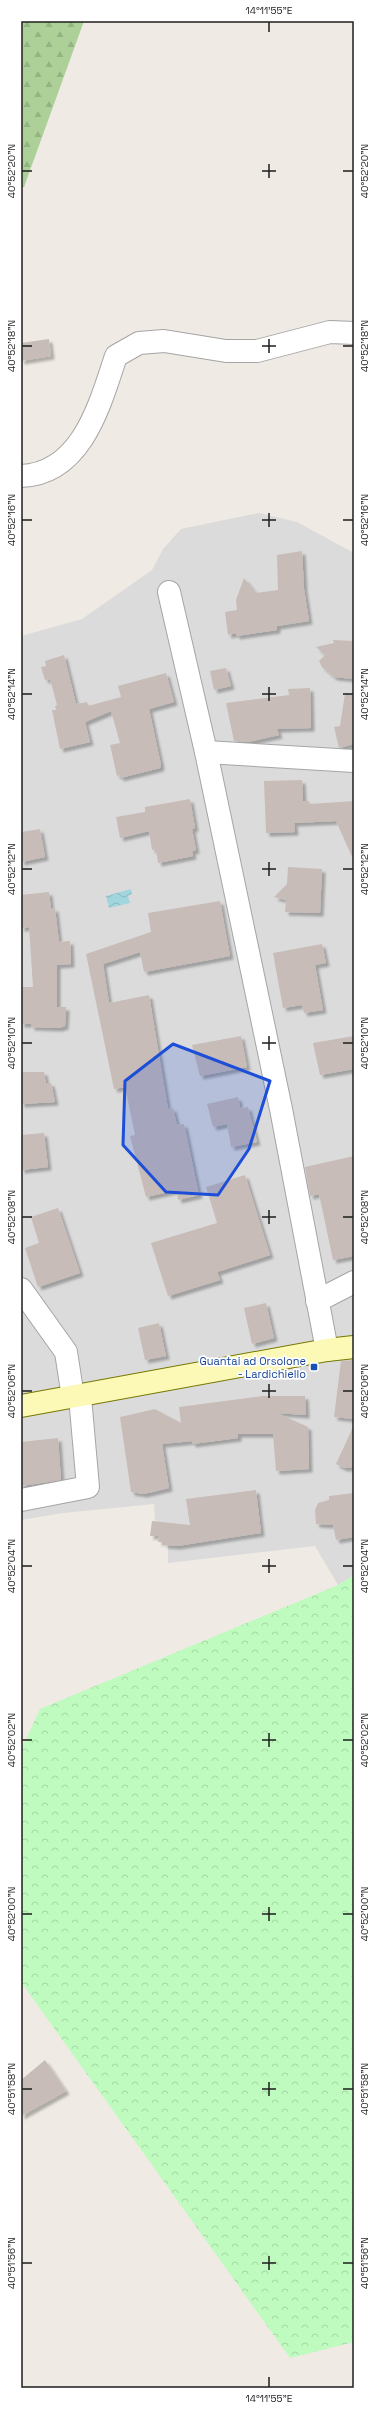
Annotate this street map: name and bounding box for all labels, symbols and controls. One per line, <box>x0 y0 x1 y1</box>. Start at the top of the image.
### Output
text: 14°11'55"E <box>246 4 293 17</box>
text: 40°52'20"N <box>5 144 18 198</box>
text: 40°52'20"N <box>358 144 371 198</box>
text: 40°52'18"N <box>5 320 18 372</box>
text: 40°52'18"N <box>358 320 371 372</box>
text: 40°52'16"N <box>5 494 18 546</box>
text: 40°52'16"N <box>358 494 371 546</box>
text: 40°52'14"N <box>5 668 18 720</box>
text: 40°52'14"N <box>358 668 371 720</box>
text: 40°52'12"N <box>5 843 18 895</box>
text: 40°52'12"N <box>358 843 371 895</box>
text: 40°52'10"N <box>5 1017 18 1069</box>
text: 40°52'10"N <box>358 1017 371 1069</box>
text: 40°52'08"N <box>5 1190 18 1244</box>
text: 40°52'08"N <box>358 1190 371 1244</box>
place label: Guantai ad Orsolone - Lardichiello <box>199 1354 306 1381</box>
marker: Guantai ad Orsolone - Lardichiello <box>309 1362 319 1372</box>
text: 40°52'06"N <box>5 1364 18 1418</box>
text: 40°52'06"N <box>358 1364 371 1418</box>
text: 40°52'04"N <box>5 1539 18 1593</box>
text: 40°52'04"N <box>358 1539 371 1593</box>
text: 40°52'02"N <box>5 1713 18 1767</box>
text: 40°52'02"N <box>358 1713 371 1767</box>
text: 40°52'00"N <box>5 1887 18 1941</box>
text: 40°52'00"N <box>358 1887 371 1941</box>
text: 40°51'58"N <box>5 2063 18 2115</box>
text: 40°51'58"N <box>358 2063 371 2115</box>
text: 40°51'56"N <box>5 2237 18 2289</box>
text: 40°51'56"N <box>358 2237 371 2289</box>
text: 14°11'55"E <box>246 2392 293 2405</box>

